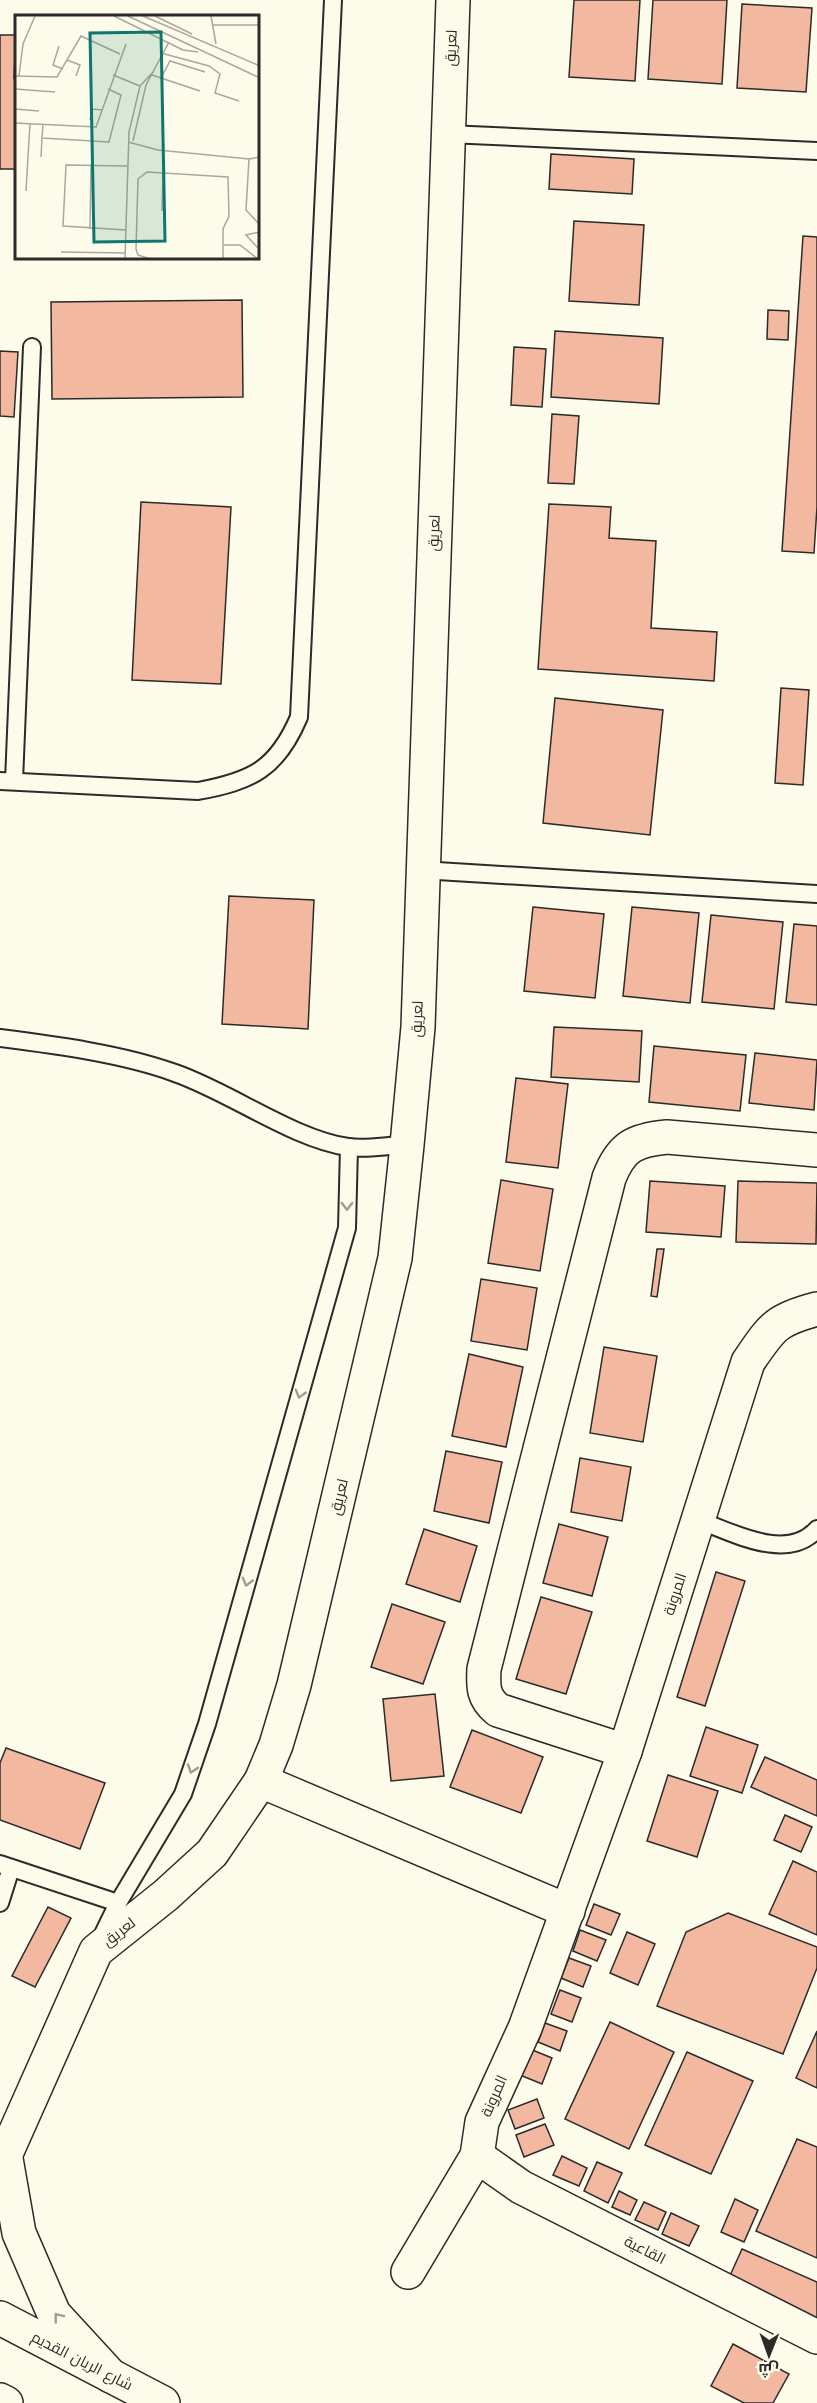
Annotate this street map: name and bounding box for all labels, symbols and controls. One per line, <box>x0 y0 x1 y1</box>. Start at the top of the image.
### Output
inset map <box>15 15 260 260</box>
street label: لعريق <box>441 29 462 67</box>
street label: لعريق <box>424 514 445 552</box>
street label: لعريق <box>407 1000 428 1038</box>
one-way arrow <box>341 1201 353 1210</box>
one-way arrow <box>295 1388 307 1399</box>
street label: لعريق <box>326 1477 353 1517</box>
street label: المرونة <box>660 1570 690 1618</box>
one-way arrow <box>242 1576 254 1587</box>
one-way arrow <box>187 1763 199 1774</box>
street label: لعريق <box>99 1914 140 1951</box>
street label: المرونة <box>477 2072 511 2120</box>
street label: القاعية <box>621 2232 669 2268</box>
one-way arrow <box>54 2313 65 2324</box>
north arrow <box>739 2325 799 2385</box>
street label: شارع الريان القديم <box>27 2328 136 2396</box>
text: ش <box>758 2360 779 2379</box>

